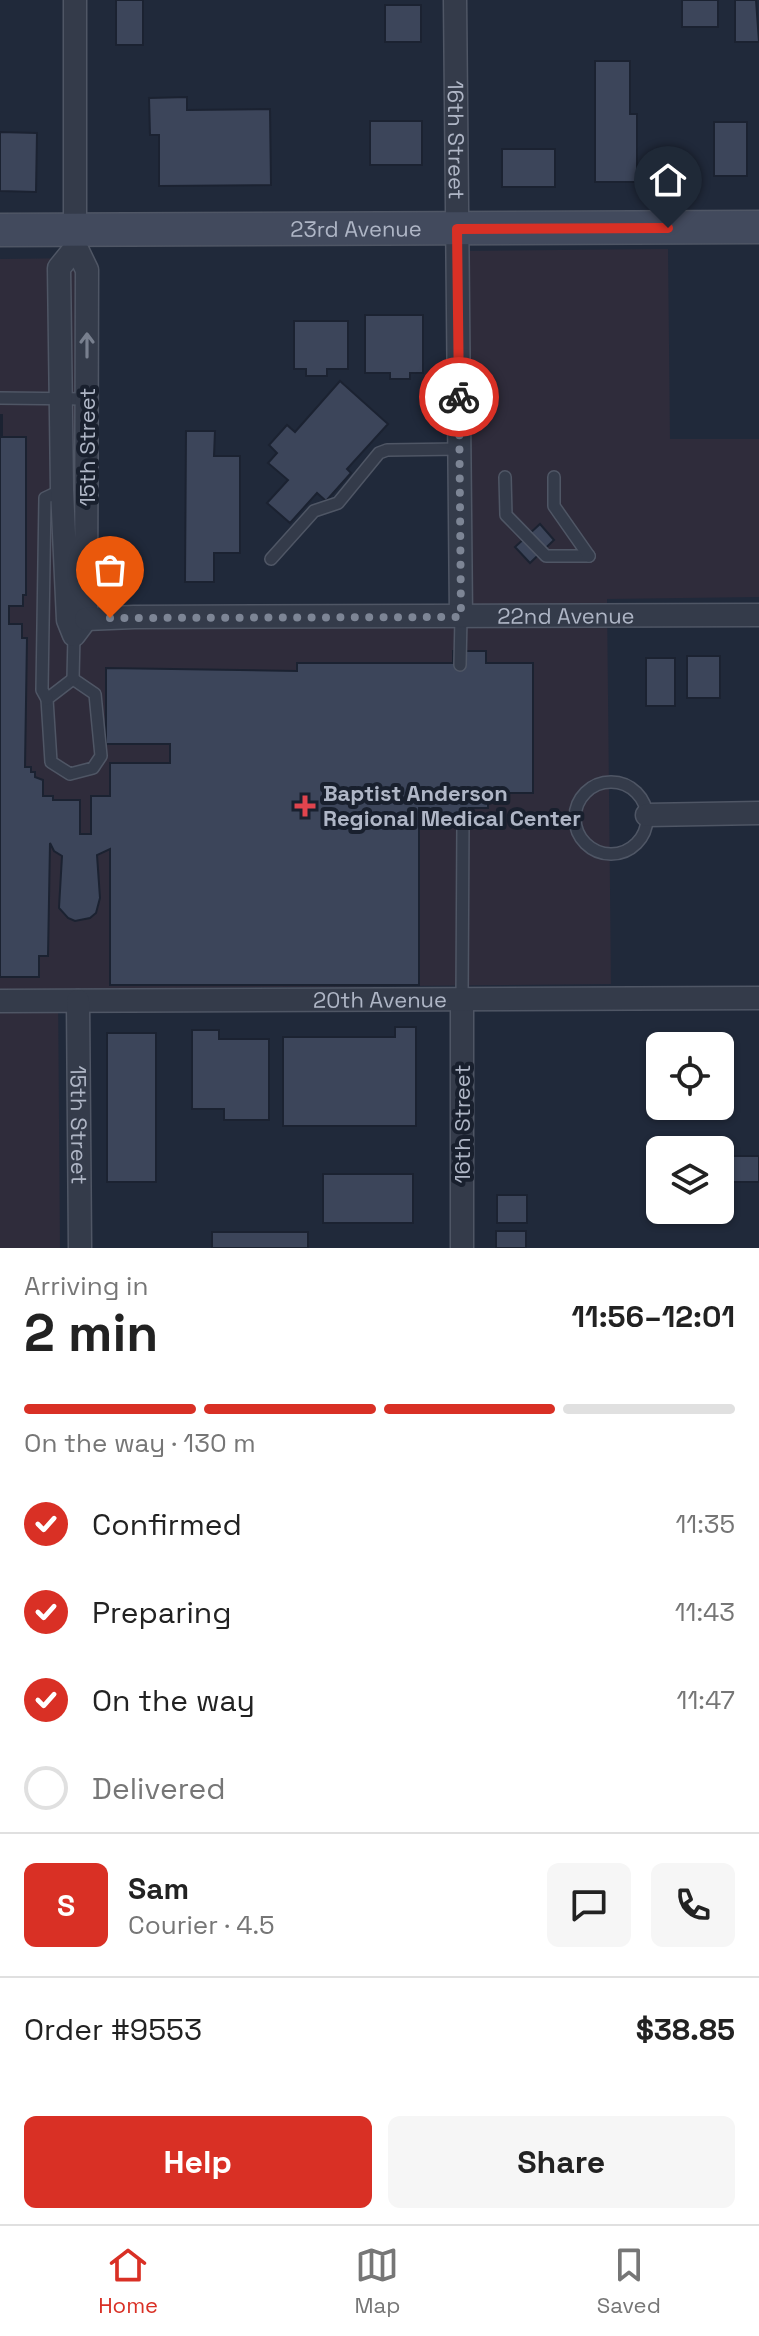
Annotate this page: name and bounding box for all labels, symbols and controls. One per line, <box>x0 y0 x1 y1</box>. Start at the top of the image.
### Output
street label: 16th Street <box>442 80 471 200</box>
pin <box>634 146 702 228</box>
icon: home <box>646 158 690 202</box>
street label: 23rd Avenue <box>290 214 422 243</box>
one-way arrow <box>79 332 95 359</box>
courier <box>419 357 499 437</box>
icon: bike <box>437 375 481 419</box>
street label: 15th Street <box>73 388 101 506</box>
pin <box>76 536 144 618</box>
icon: bag <box>88 548 132 592</box>
street label: 22nd Avenue <box>497 601 635 630</box>
place label: Baptist Anderson Regional Medical Center <box>323 779 581 832</box>
marker: Baptist Anderson Regional Medical Center <box>294 795 316 817</box>
street label: 20th Avenue <box>313 985 447 1014</box>
map controls <box>646 1032 734 1224</box>
button: locate <box>646 1032 734 1120</box>
street label: 16th Street <box>448 1064 476 1184</box>
street label: 15th Street <box>65 1065 93 1185</box>
button: layers <box>646 1136 734 1224</box>
text: Arriving in <box>24 1269 148 1303</box>
text: 11:56–12:01 <box>572 1297 735 1336</box>
text: 2 min <box>24 1300 158 1366</box>
text: On the way · 130 m <box>24 1426 256 1460</box>
icon: check <box>24 1502 68 1546</box>
text: Confirmed <box>92 1505 242 1544</box>
text: 11:35 <box>675 1507 735 1541</box>
icon: check <box>24 1590 68 1634</box>
text: Preparing <box>92 1593 231 1632</box>
text: 11:43 <box>675 1595 735 1629</box>
icon: check <box>24 1678 68 1722</box>
text: On the way <box>92 1681 255 1720</box>
text: 11:47 <box>677 1683 735 1717</box>
text: Delivered <box>92 1769 226 1808</box>
button: chat <box>547 1863 631 1947</box>
button: phone <box>651 1863 735 1947</box>
text: Sam <box>128 1869 189 1908</box>
text: S <box>57 1886 75 1925</box>
text: Courier · 4.5 <box>128 1908 275 1942</box>
text: Order #9553 <box>24 2010 202 2049</box>
text: $38.85 <box>636 2010 735 2049</box>
button: Help <box>24 2116 372 2208</box>
button: Share <box>388 2116 735 2208</box>
tab: Home <box>98 2243 158 2319</box>
tab: Map <box>354 2243 400 2319</box>
tab: Saved <box>597 2243 661 2319</box>

